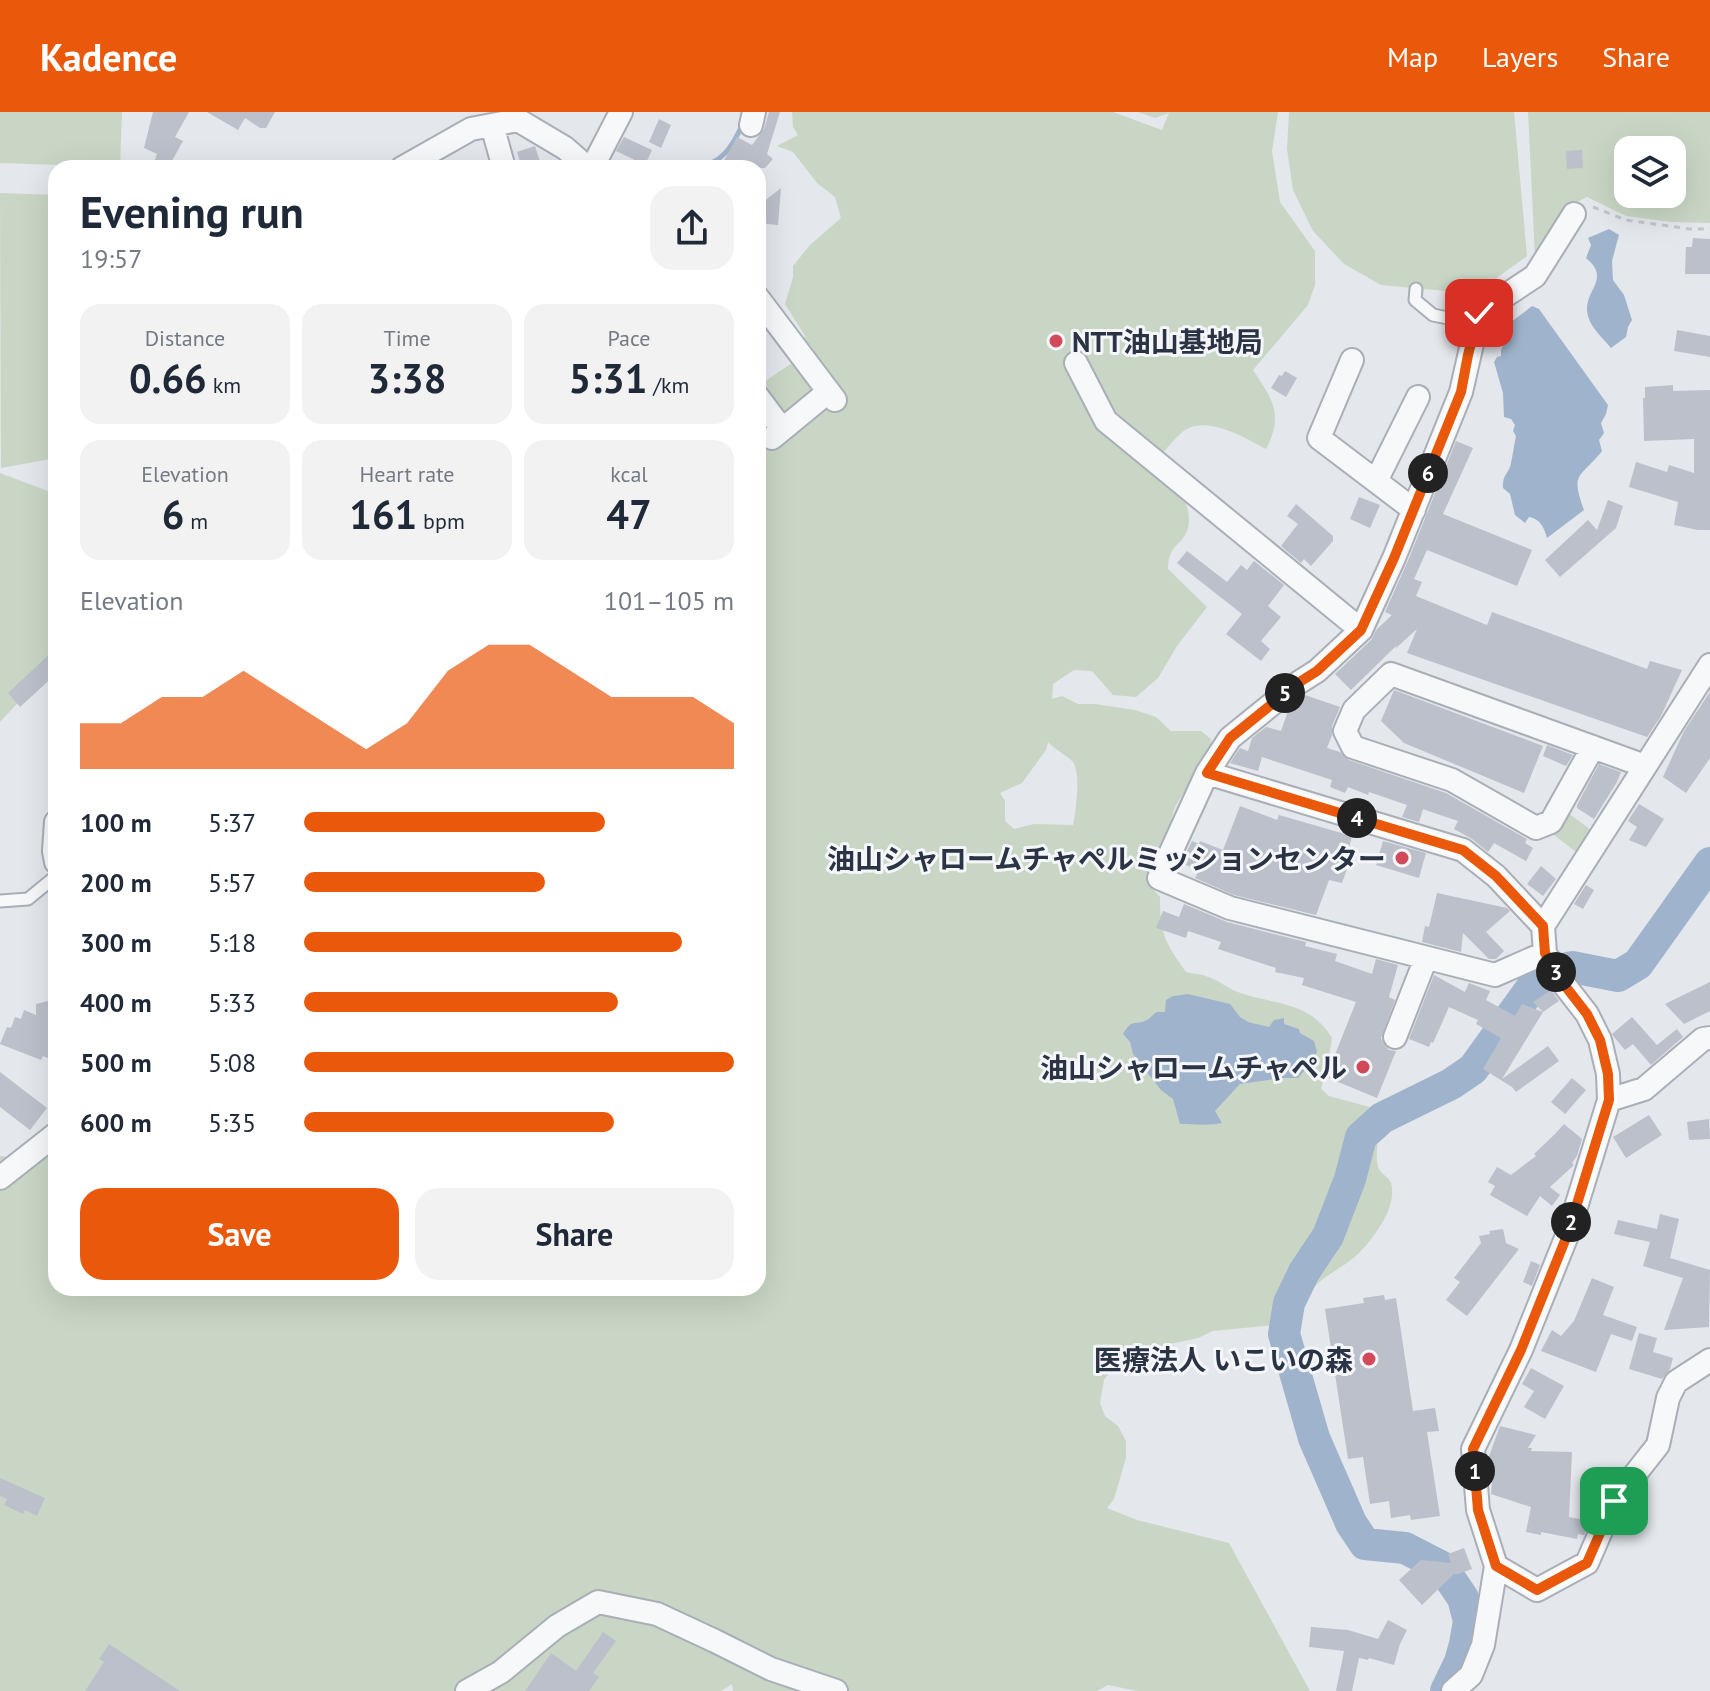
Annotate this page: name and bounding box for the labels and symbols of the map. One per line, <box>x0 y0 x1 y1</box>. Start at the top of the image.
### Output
pin <box>1445 279 1513 347</box>
place label: NTT油山基地局 <box>1072 323 1263 360</box>
marker: NTT油山基地局 <box>1047 332 1065 350</box>
pin: 6 <box>1408 453 1448 493</box>
pin: 5 <box>1265 673 1305 713</box>
pin: 4 <box>1337 798 1377 838</box>
place label: 油山シャロームチャペルミッションセンター <box>827 840 1386 877</box>
marker: 油山シャロームチャペルミッションセンター <box>1393 849 1411 867</box>
pin: 3 <box>1536 952 1576 992</box>
place label: 油山シャロームチャペル <box>1040 1049 1347 1086</box>
marker: 油山シャロームチャペル <box>1354 1058 1372 1076</box>
pin: 2 <box>1551 1202 1591 1242</box>
place label: 医療法人 いこいの森 <box>1094 1341 1353 1378</box>
marker: 医療法人 いこいの森 <box>1360 1350 1378 1368</box>
pin: 1 <box>1455 1451 1495 1491</box>
pin <box>1580 1467 1648 1535</box>

